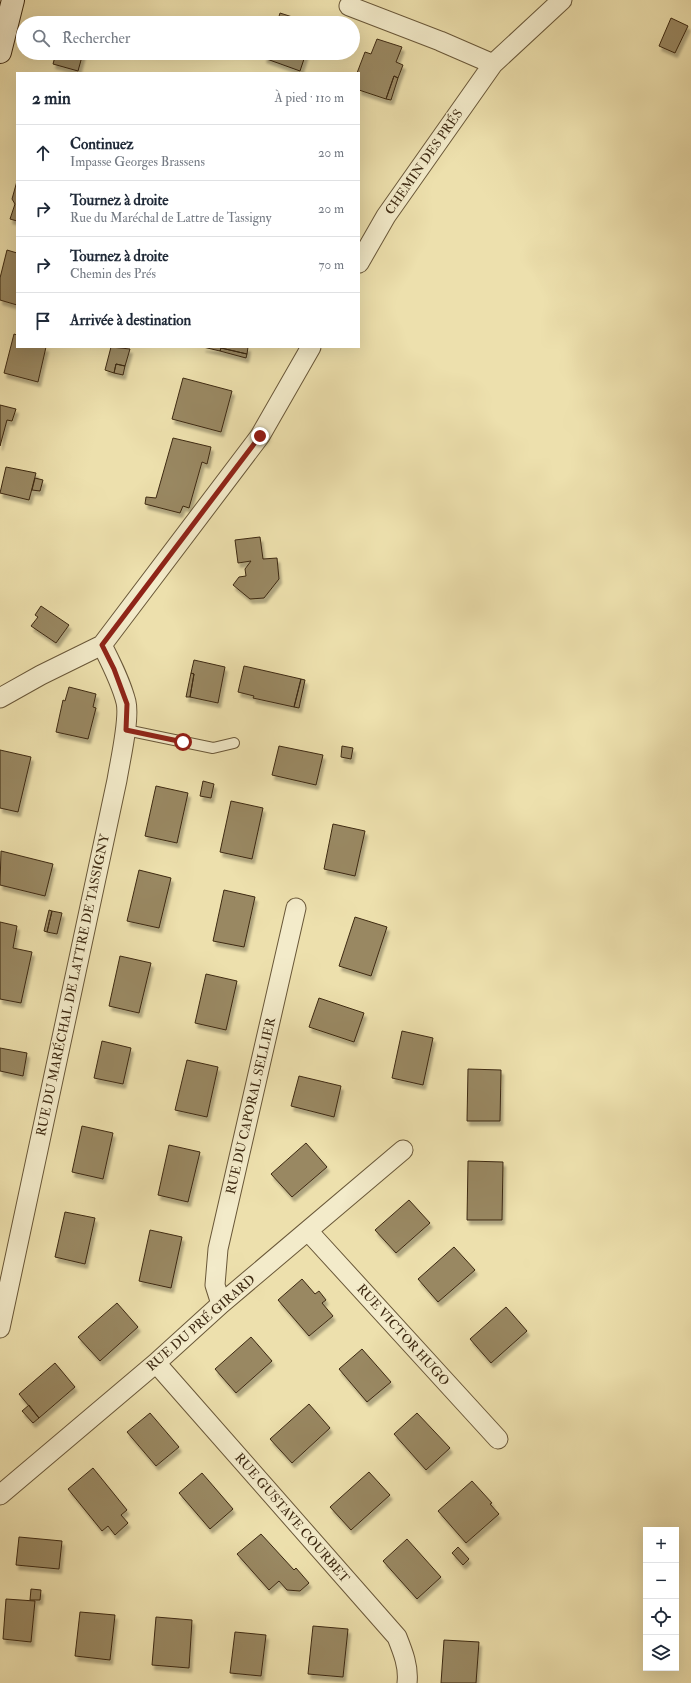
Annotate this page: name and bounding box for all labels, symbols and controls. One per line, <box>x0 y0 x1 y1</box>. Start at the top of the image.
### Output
search box <box>16 16 360 60</box>
icon: search <box>30 27 52 49</box>
text: Rechercher <box>62 29 130 48</box>
text: 2 min <box>32 88 71 109</box>
text: À pied · 110 m <box>275 90 344 106</box>
street label: CHEMIN DES PRÉS <box>381 106 466 218</box>
text: Continuez <box>70 135 134 154</box>
icon: ahead <box>32 142 54 164</box>
text: 20 m <box>318 145 344 161</box>
text: Impasse Georges Brassens <box>70 154 205 170</box>
text: Tournez à droite <box>70 191 169 210</box>
icon: right <box>32 198 54 220</box>
text: 20 m <box>318 201 344 217</box>
text: Rue du Maréchal de Lattre de Tassigny <box>70 210 271 226</box>
text: Tournez à droite <box>70 247 169 266</box>
icon: right <box>32 254 54 276</box>
text: 70 m <box>319 257 344 273</box>
text: Chemin des Prés <box>70 266 156 282</box>
icon: arrive <box>32 310 54 332</box>
text: Arrivée à destination <box>70 311 191 330</box>
route end <box>251 427 269 445</box>
route start <box>174 733 192 751</box>
street label: RUE DU MARÉCHAL DE LATTRE DE TASSIGNY <box>32 831 113 1138</box>
street label: RUE DU CAPORAL SELLIER <box>223 1015 279 1196</box>
street label: RUE DU PRÉ GIRARD <box>143 1271 259 1375</box>
street label: RUE VICTOR HUGO <box>353 1281 453 1389</box>
street label: RUE GUSTAVE COURBET <box>231 1450 353 1586</box>
map controls <box>643 1527 679 1671</box>
button: + <box>643 1527 679 1563</box>
button: − <box>643 1563 679 1599</box>
button: locate <box>643 1599 679 1635</box>
button: layers <box>643 1635 679 1671</box>

